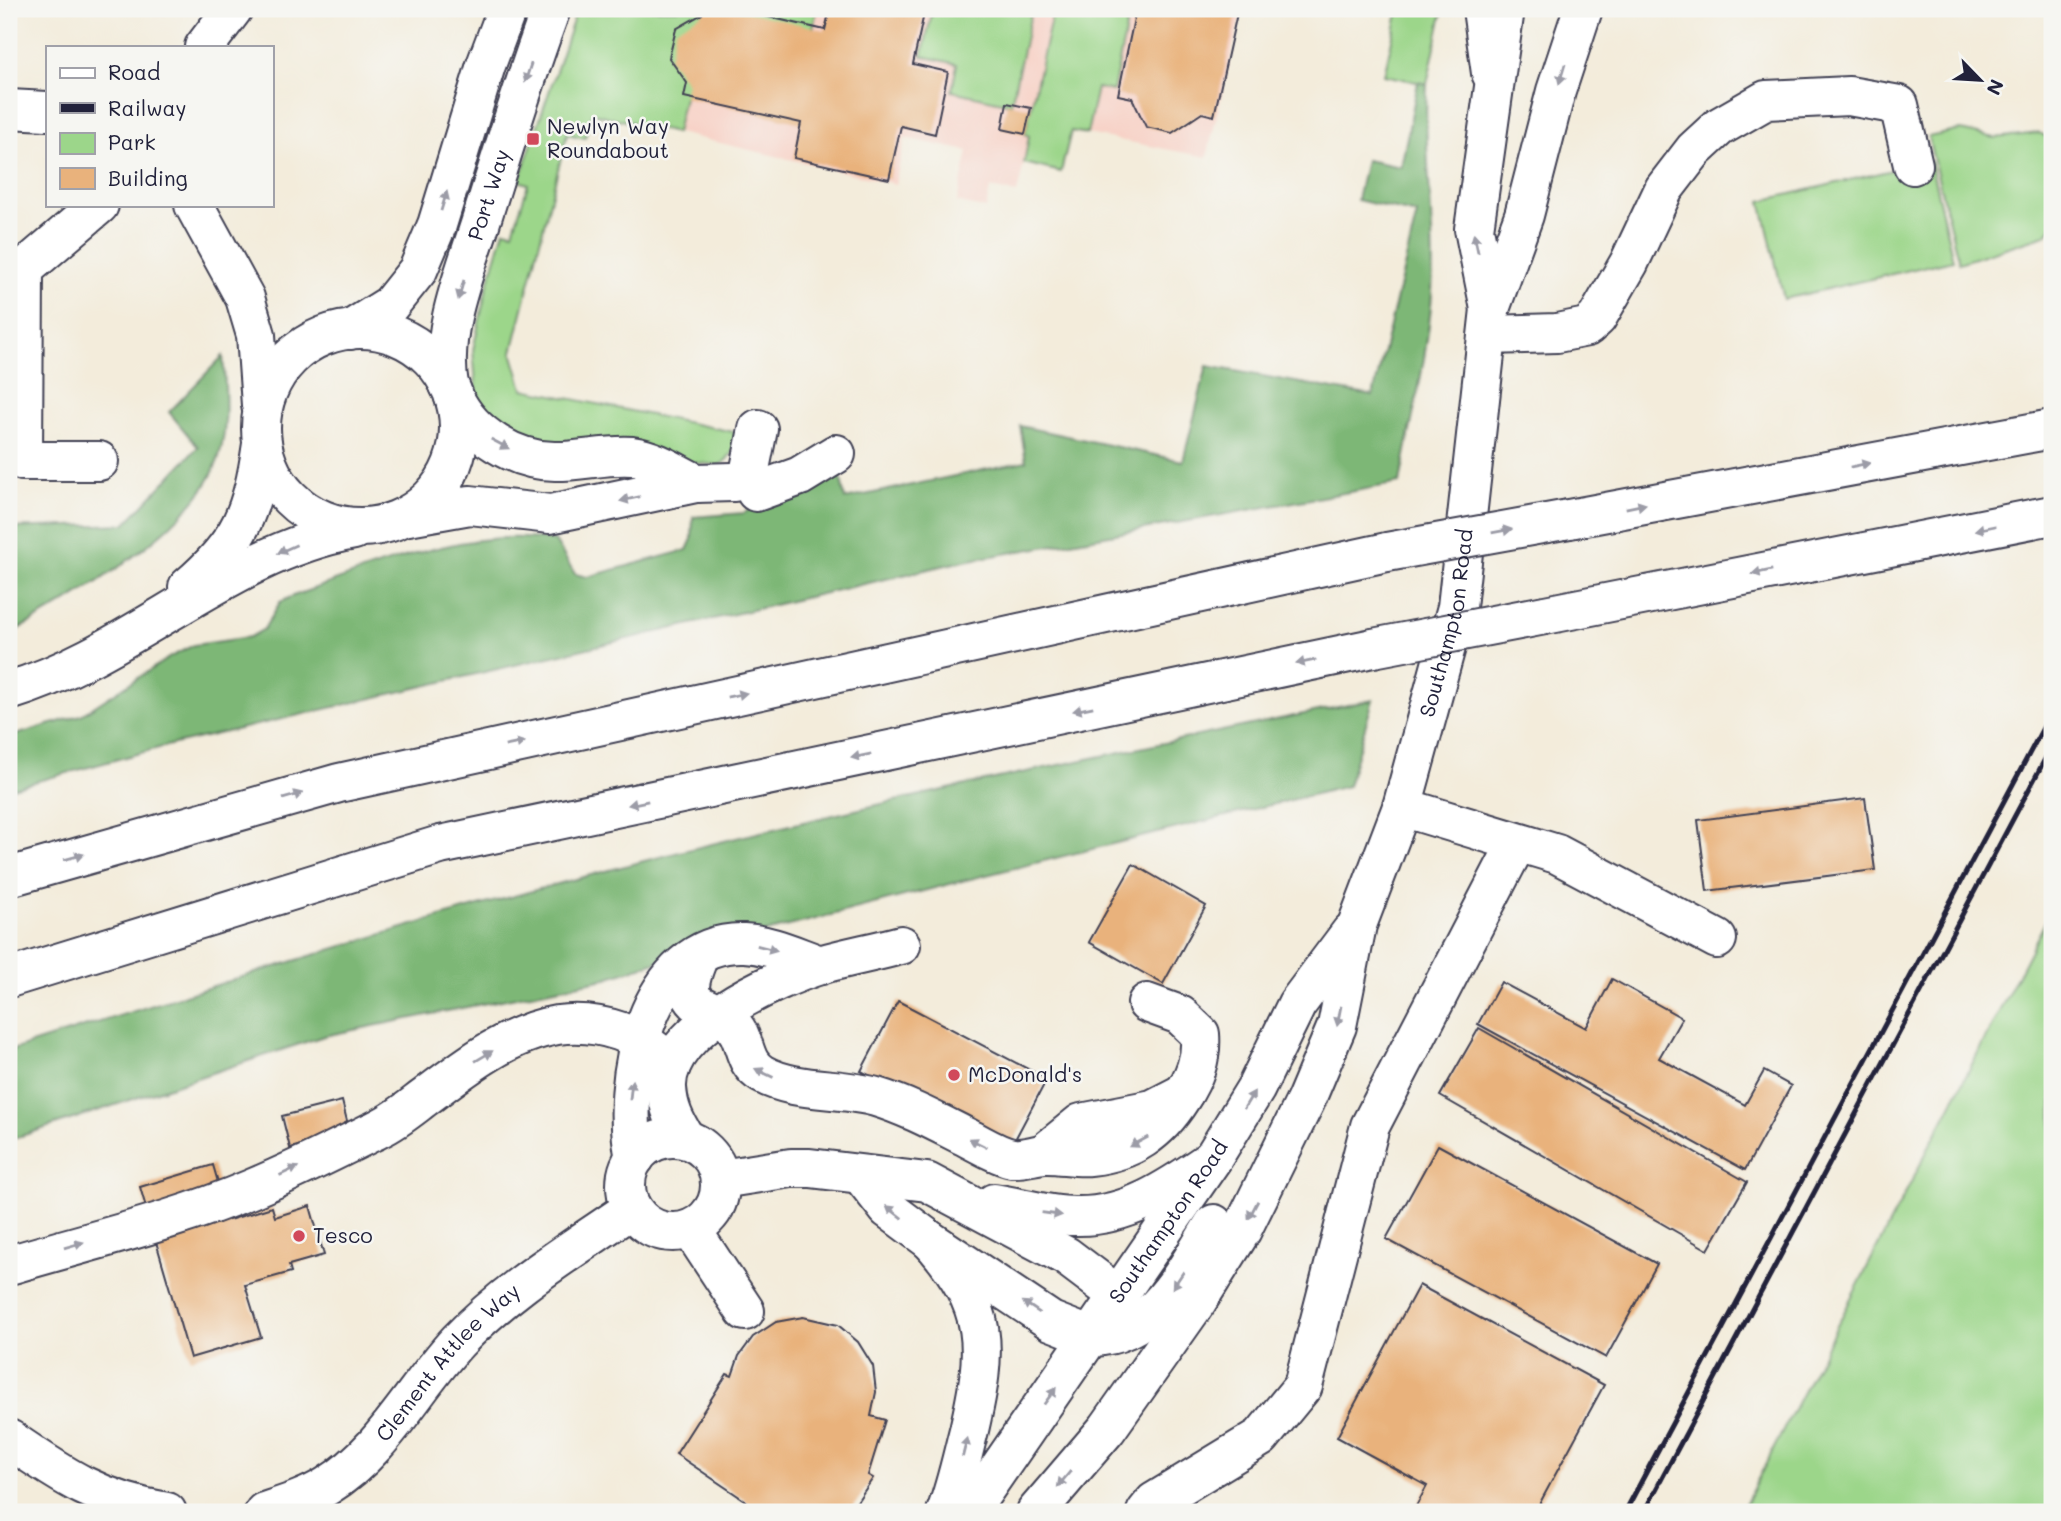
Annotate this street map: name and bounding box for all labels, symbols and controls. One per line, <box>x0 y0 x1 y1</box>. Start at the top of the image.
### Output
legend <box>46 46 273 206</box>
north arrow <box>1946 46 2016 116</box>
text: Road <box>108 58 160 85</box>
one-way arrow <box>522 63 532 84</box>
one-way arrow <box>1556 63 1566 84</box>
text: N <box>1981 76 2010 99</box>
text: Railway <box>108 94 187 121</box>
place label: Newlyn Way Roundabout <box>547 112 669 163</box>
text: Park <box>108 128 156 155</box>
marker: Newlyn Way Roundabout <box>525 131 541 147</box>
street label: Port Way <box>461 146 515 243</box>
text: Building <box>108 164 188 191</box>
one-way arrow <box>440 190 450 211</box>
one-way arrow <box>1471 232 1482 254</box>
one-way arrow <box>456 280 466 301</box>
one-way arrow <box>490 438 510 449</box>
one-way arrow <box>1849 459 1871 470</box>
one-way arrow <box>619 493 641 504</box>
one-way arrow <box>1625 501 1647 512</box>
one-way arrow <box>1974 522 1996 533</box>
one-way arrow <box>1491 525 1513 536</box>
street label: Southampton Road <box>1412 527 1478 720</box>
one-way arrow <box>277 543 297 555</box>
one-way arrow <box>1751 567 1773 578</box>
one-way arrow <box>1295 656 1317 667</box>
one-way arrow <box>726 690 748 701</box>
one-way arrow <box>1072 703 1094 714</box>
one-way arrow <box>504 738 526 749</box>
one-way arrow <box>850 751 872 762</box>
one-way arrow <box>283 790 304 800</box>
one-way arrow <box>627 798 649 809</box>
one-way arrow <box>64 852 85 862</box>
one-way arrow <box>756 943 778 954</box>
one-way arrow <box>1333 1005 1344 1027</box>
one-way arrow <box>474 1050 493 1062</box>
place label: McDonald's <box>968 1060 1082 1087</box>
one-way arrow <box>754 1067 774 1079</box>
marker: McDonald's <box>946 1067 962 1083</box>
one-way arrow <box>626 1079 637 1101</box>
one-way arrow <box>1243 1091 1255 1110</box>
street label: Southampton Road <box>1102 1135 1233 1308</box>
one-way arrow <box>1128 1135 1148 1147</box>
one-way arrow <box>968 1138 988 1149</box>
one-way arrow <box>279 1166 299 1177</box>
one-way arrow <box>1247 1200 1259 1219</box>
one-way arrow <box>885 1204 903 1219</box>
one-way arrow <box>1041 1208 1063 1219</box>
place label: Tesco <box>313 1221 373 1248</box>
marker: Tesco <box>291 1228 307 1244</box>
one-way arrow <box>64 1240 85 1250</box>
one-way arrow <box>1172 1270 1185 1290</box>
street label: Clement Attlee Way <box>369 1276 525 1447</box>
one-way arrow <box>1022 1300 1040 1314</box>
one-way arrow <box>1043 1387 1057 1405</box>
one-way arrow <box>959 1436 970 1458</box>
one-way arrow <box>1057 1470 1072 1487</box>

